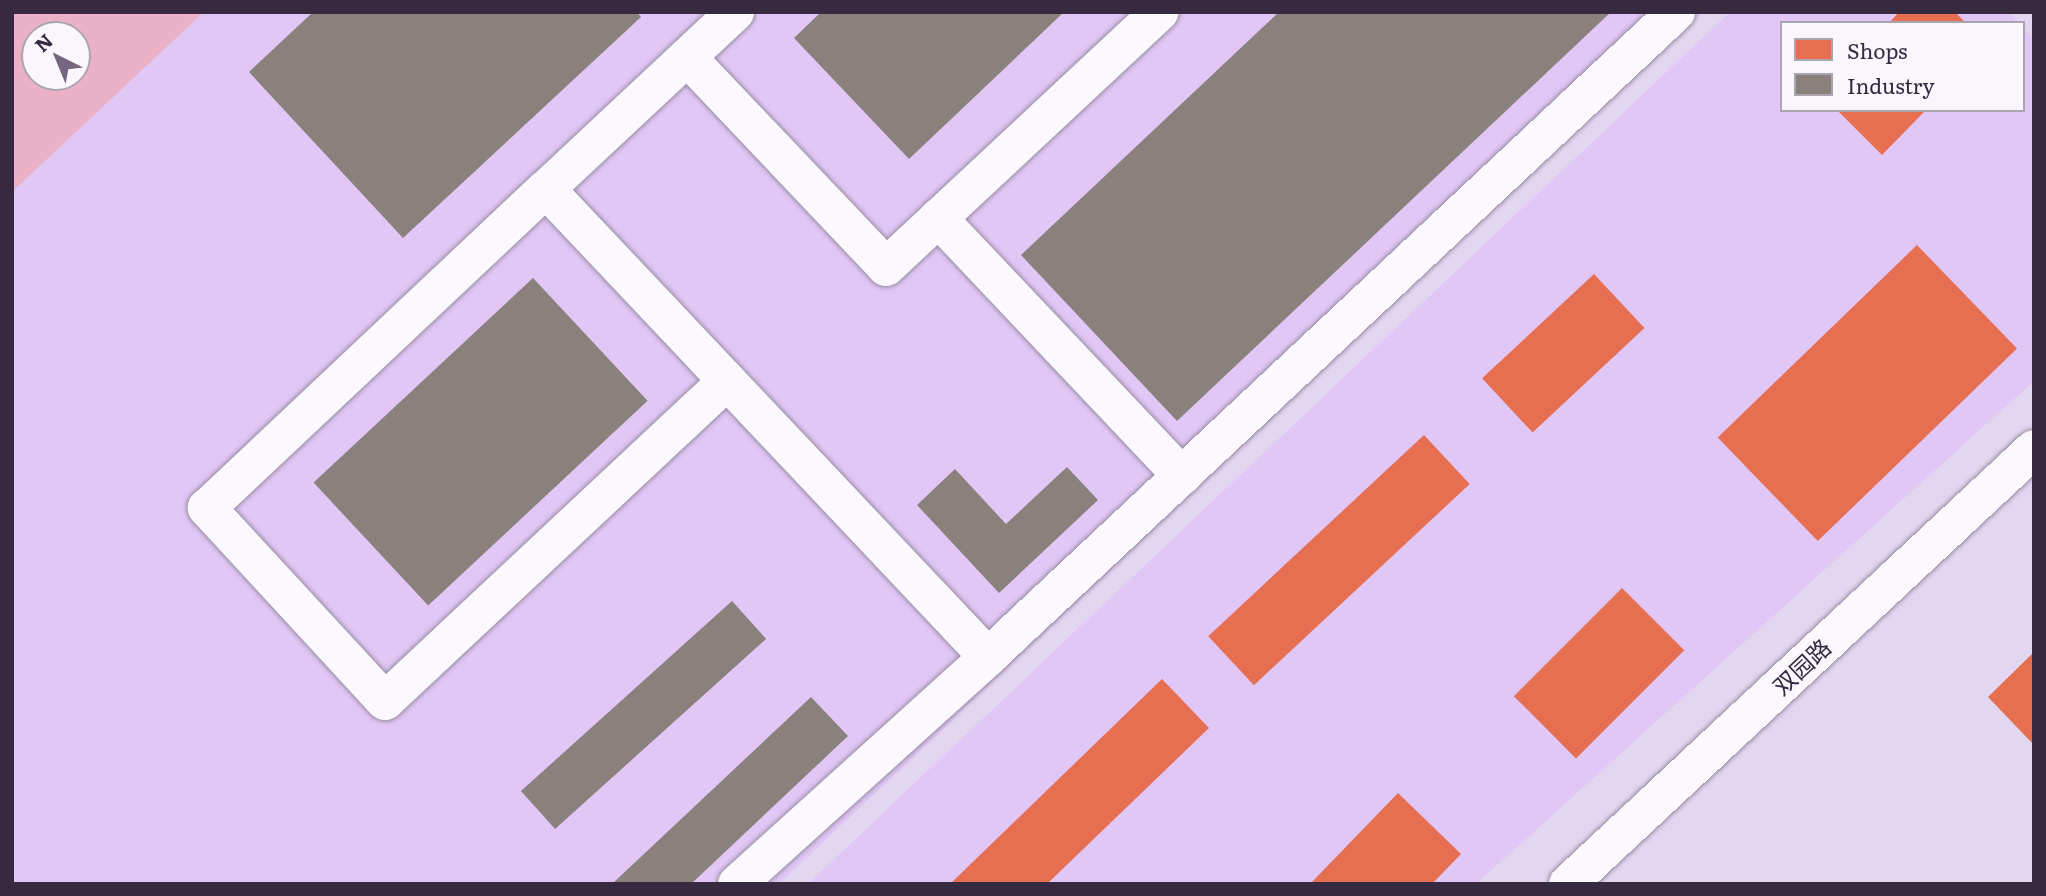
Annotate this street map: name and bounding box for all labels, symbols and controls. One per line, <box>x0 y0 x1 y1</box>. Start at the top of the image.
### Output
north arrow <box>21 21 91 91</box>
legend <box>1780 21 2025 112</box>
text: N <box>28 26 58 58</box>
text: Shops <box>1847 34 1908 65</box>
text: Industry <box>1847 69 1935 100</box>
street label: 双园路 <box>1766 632 1836 700</box>

